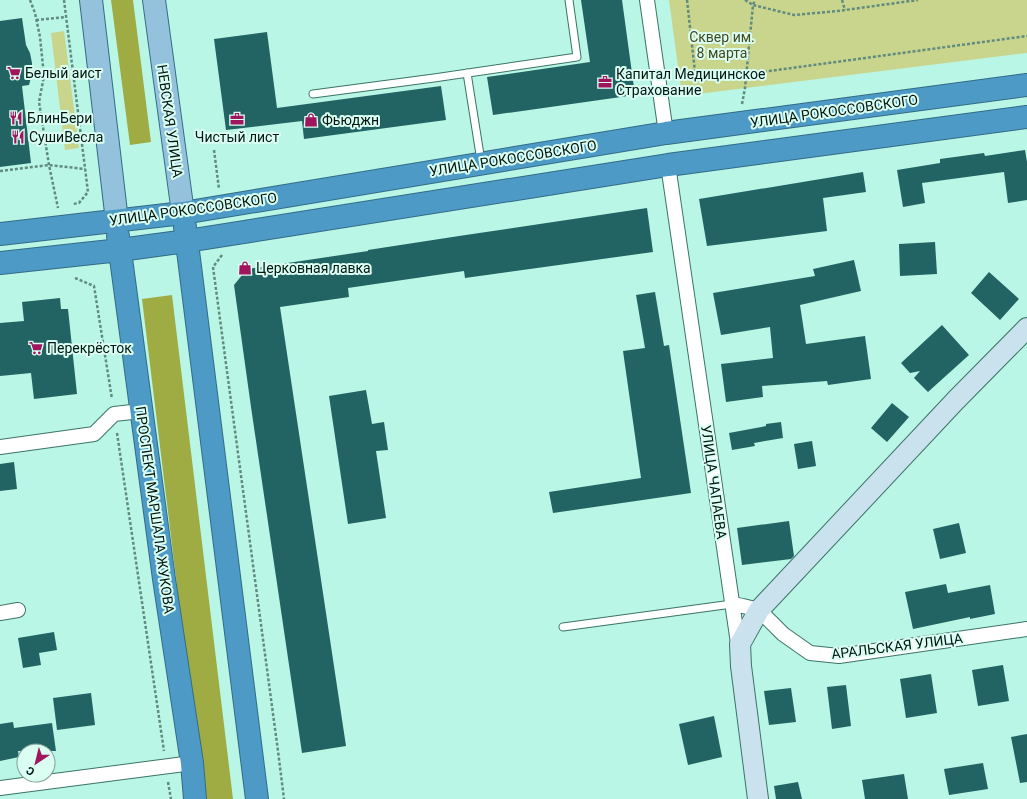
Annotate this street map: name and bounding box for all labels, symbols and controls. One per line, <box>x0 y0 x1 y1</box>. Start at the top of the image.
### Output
park label: Сквер им. 8 марта <box>689 29 755 61</box>
street label: НЕВСКАЯ УЛИЦА <box>154 63 186 179</box>
supermarket icon: Белый аист <box>6 65 22 81</box>
place label: Белый аист <box>25 65 102 81</box>
place label: Капитал Медицинское Страхование <box>616 66 765 98</box>
office icon: Капитал Медицинское Страхование <box>597 74 613 90</box>
street label: УЛИЦА РОКОССОВСКОГО <box>749 91 919 131</box>
restaurant icon: БлинБери <box>8 110 24 126</box>
place label: БлинБери <box>27 110 92 126</box>
office icon: Чистый лист <box>229 111 245 127</box>
shop icon: Фьюджн <box>303 112 319 128</box>
place label: Фьюджн <box>322 112 379 128</box>
restaurant icon: СушиВесла <box>10 129 26 145</box>
place label: СушиВесла <box>29 129 103 145</box>
place label: Чистый лист <box>195 129 279 145</box>
street label: УЛИЦА РОКОССОВСКОГО <box>428 137 598 179</box>
street label: УЛИЦА РОКОССОВСКОГО <box>108 189 278 229</box>
shop icon: Церковная лавка <box>237 260 253 276</box>
place label: Церковная лавка <box>256 260 371 276</box>
supermarket icon: Перекрёсток <box>28 340 44 356</box>
place label: Перекрёсток <box>47 340 132 356</box>
street label: ПРОСПЕКТ МАРШАЛА ЖУКОВА <box>133 405 177 615</box>
street label: УЛИЦА ЧАПАЕВА <box>698 424 730 540</box>
street label: АРАЛЬСКАЯ УЛИЦА <box>830 630 964 662</box>
north arrow <box>16 743 56 783</box>
text: С <box>24 763 37 778</box>

